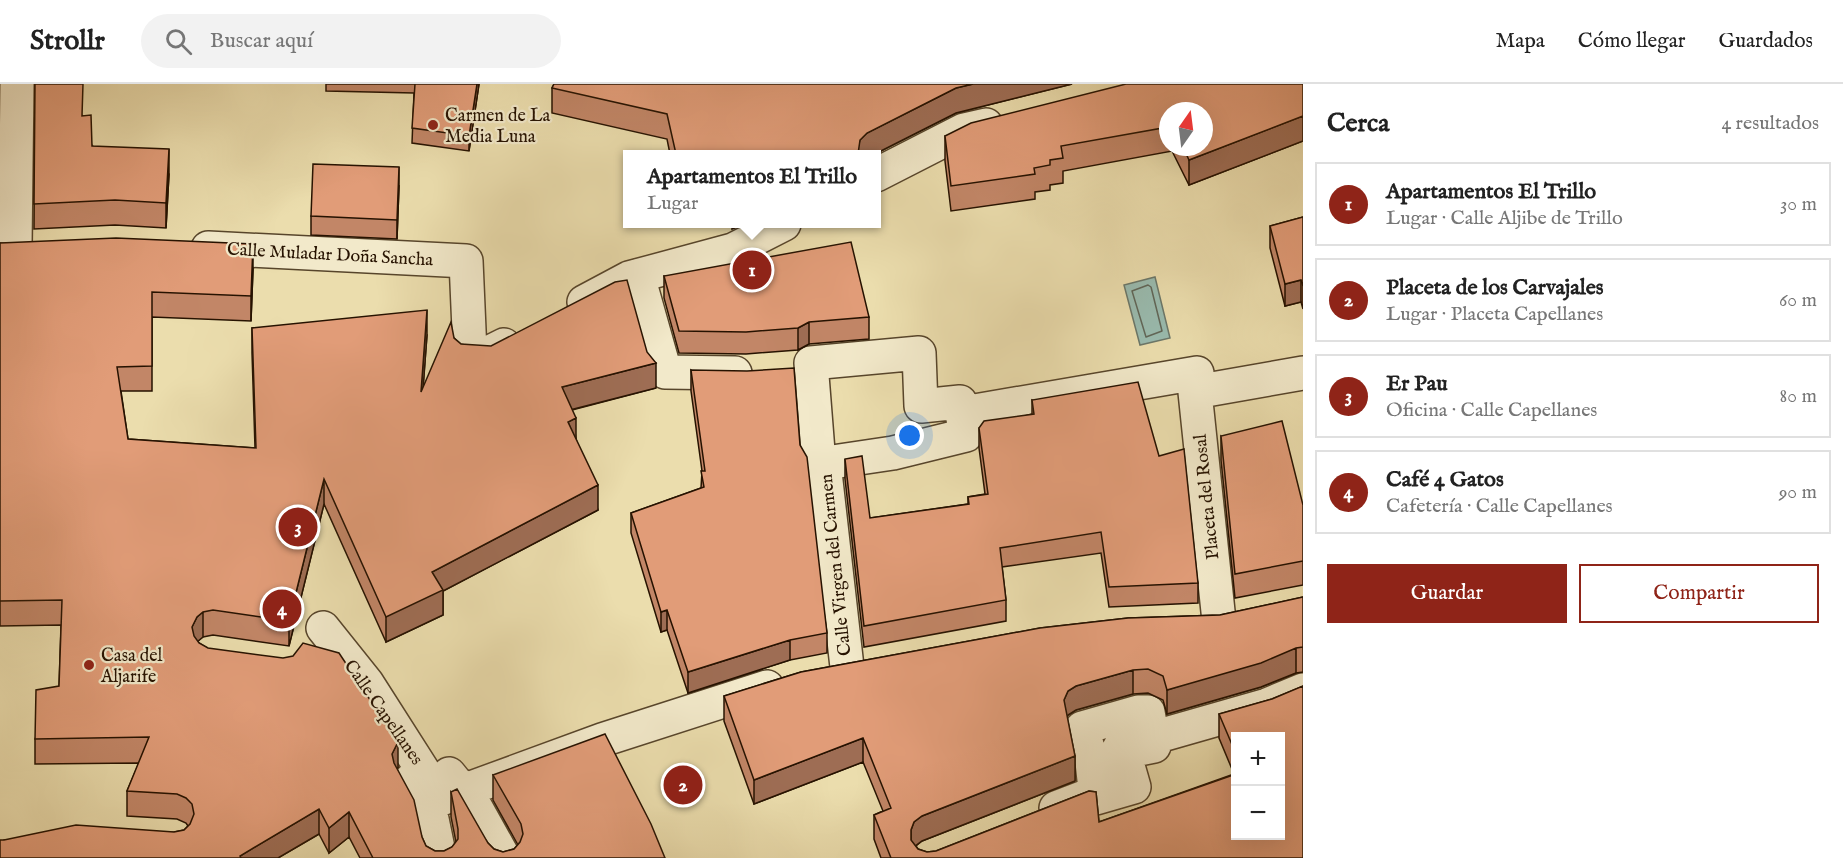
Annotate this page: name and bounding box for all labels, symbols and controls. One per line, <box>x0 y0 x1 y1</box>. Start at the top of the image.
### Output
search box <box>141 14 561 68</box>
text: Strollr <box>30 24 105 59</box>
icon: search <box>162 25 195 58</box>
text: Buscar aquí <box>210 27 313 55</box>
text: Mapa <box>1496 28 1545 55</box>
text: Cómo llegar <box>1578 28 1685 55</box>
text: Guardados <box>1718 28 1813 55</box>
north arrow <box>1159 102 1213 156</box>
place label: Carmen de La Media Luna <box>445 105 550 149</box>
text: Cerca <box>1327 107 1389 140</box>
text: 4 resultados <box>1721 111 1819 136</box>
marker: Carmen de La Media Luna <box>426 118 440 132</box>
popup <box>623 150 881 228</box>
text: Apartamentos El Trillo <box>647 163 857 191</box>
text: Apartamentos El Trillo <box>1386 178 1596 206</box>
text: Lugar <box>647 191 698 216</box>
text: 1 <box>1345 192 1352 217</box>
text: 30 m <box>1780 192 1817 217</box>
text: Lugar · Calle Aljibe de Trillo <box>1386 206 1623 231</box>
street label: Calle Muladar Doña Sancha <box>226 239 434 272</box>
pin: 1 <box>732 248 771 292</box>
text: Placeta de los Carvajales <box>1386 274 1604 302</box>
text: 2 <box>1344 288 1353 313</box>
text: 60 m <box>1779 288 1817 313</box>
text: Lugar · Placeta Capellanes <box>1386 302 1603 327</box>
text: Er Pau <box>1386 370 1448 398</box>
text: 3 <box>1345 384 1352 409</box>
text: 80 m <box>1780 384 1817 409</box>
text: Oficina · Calle Capellanes <box>1386 398 1597 423</box>
your location <box>895 421 924 450</box>
street label: Placeta del Rosal <box>1189 433 1226 561</box>
text: Café 4 Gatos <box>1386 466 1504 494</box>
street label: Calle Virgen del Carmen <box>815 472 857 657</box>
text: 4 <box>1344 480 1353 505</box>
text: 90 m <box>1779 480 1817 505</box>
text: Cafetería · Calle Capellanes <box>1386 494 1613 519</box>
pin: 3 <box>278 504 318 550</box>
button: Guardar <box>1327 564 1567 623</box>
button: Compartir <box>1579 564 1819 623</box>
pin: 4 <box>262 586 302 632</box>
place label: Casa del Aljarife <box>100 645 163 689</box>
street label: Calle Capellanes <box>338 656 427 770</box>
marker: Casa del Aljarife <box>82 658 96 672</box>
map controls <box>1231 732 1285 840</box>
button: + <box>1231 732 1285 786</box>
pin: 2 <box>664 762 702 808</box>
button: − <box>1231 786 1285 840</box>

